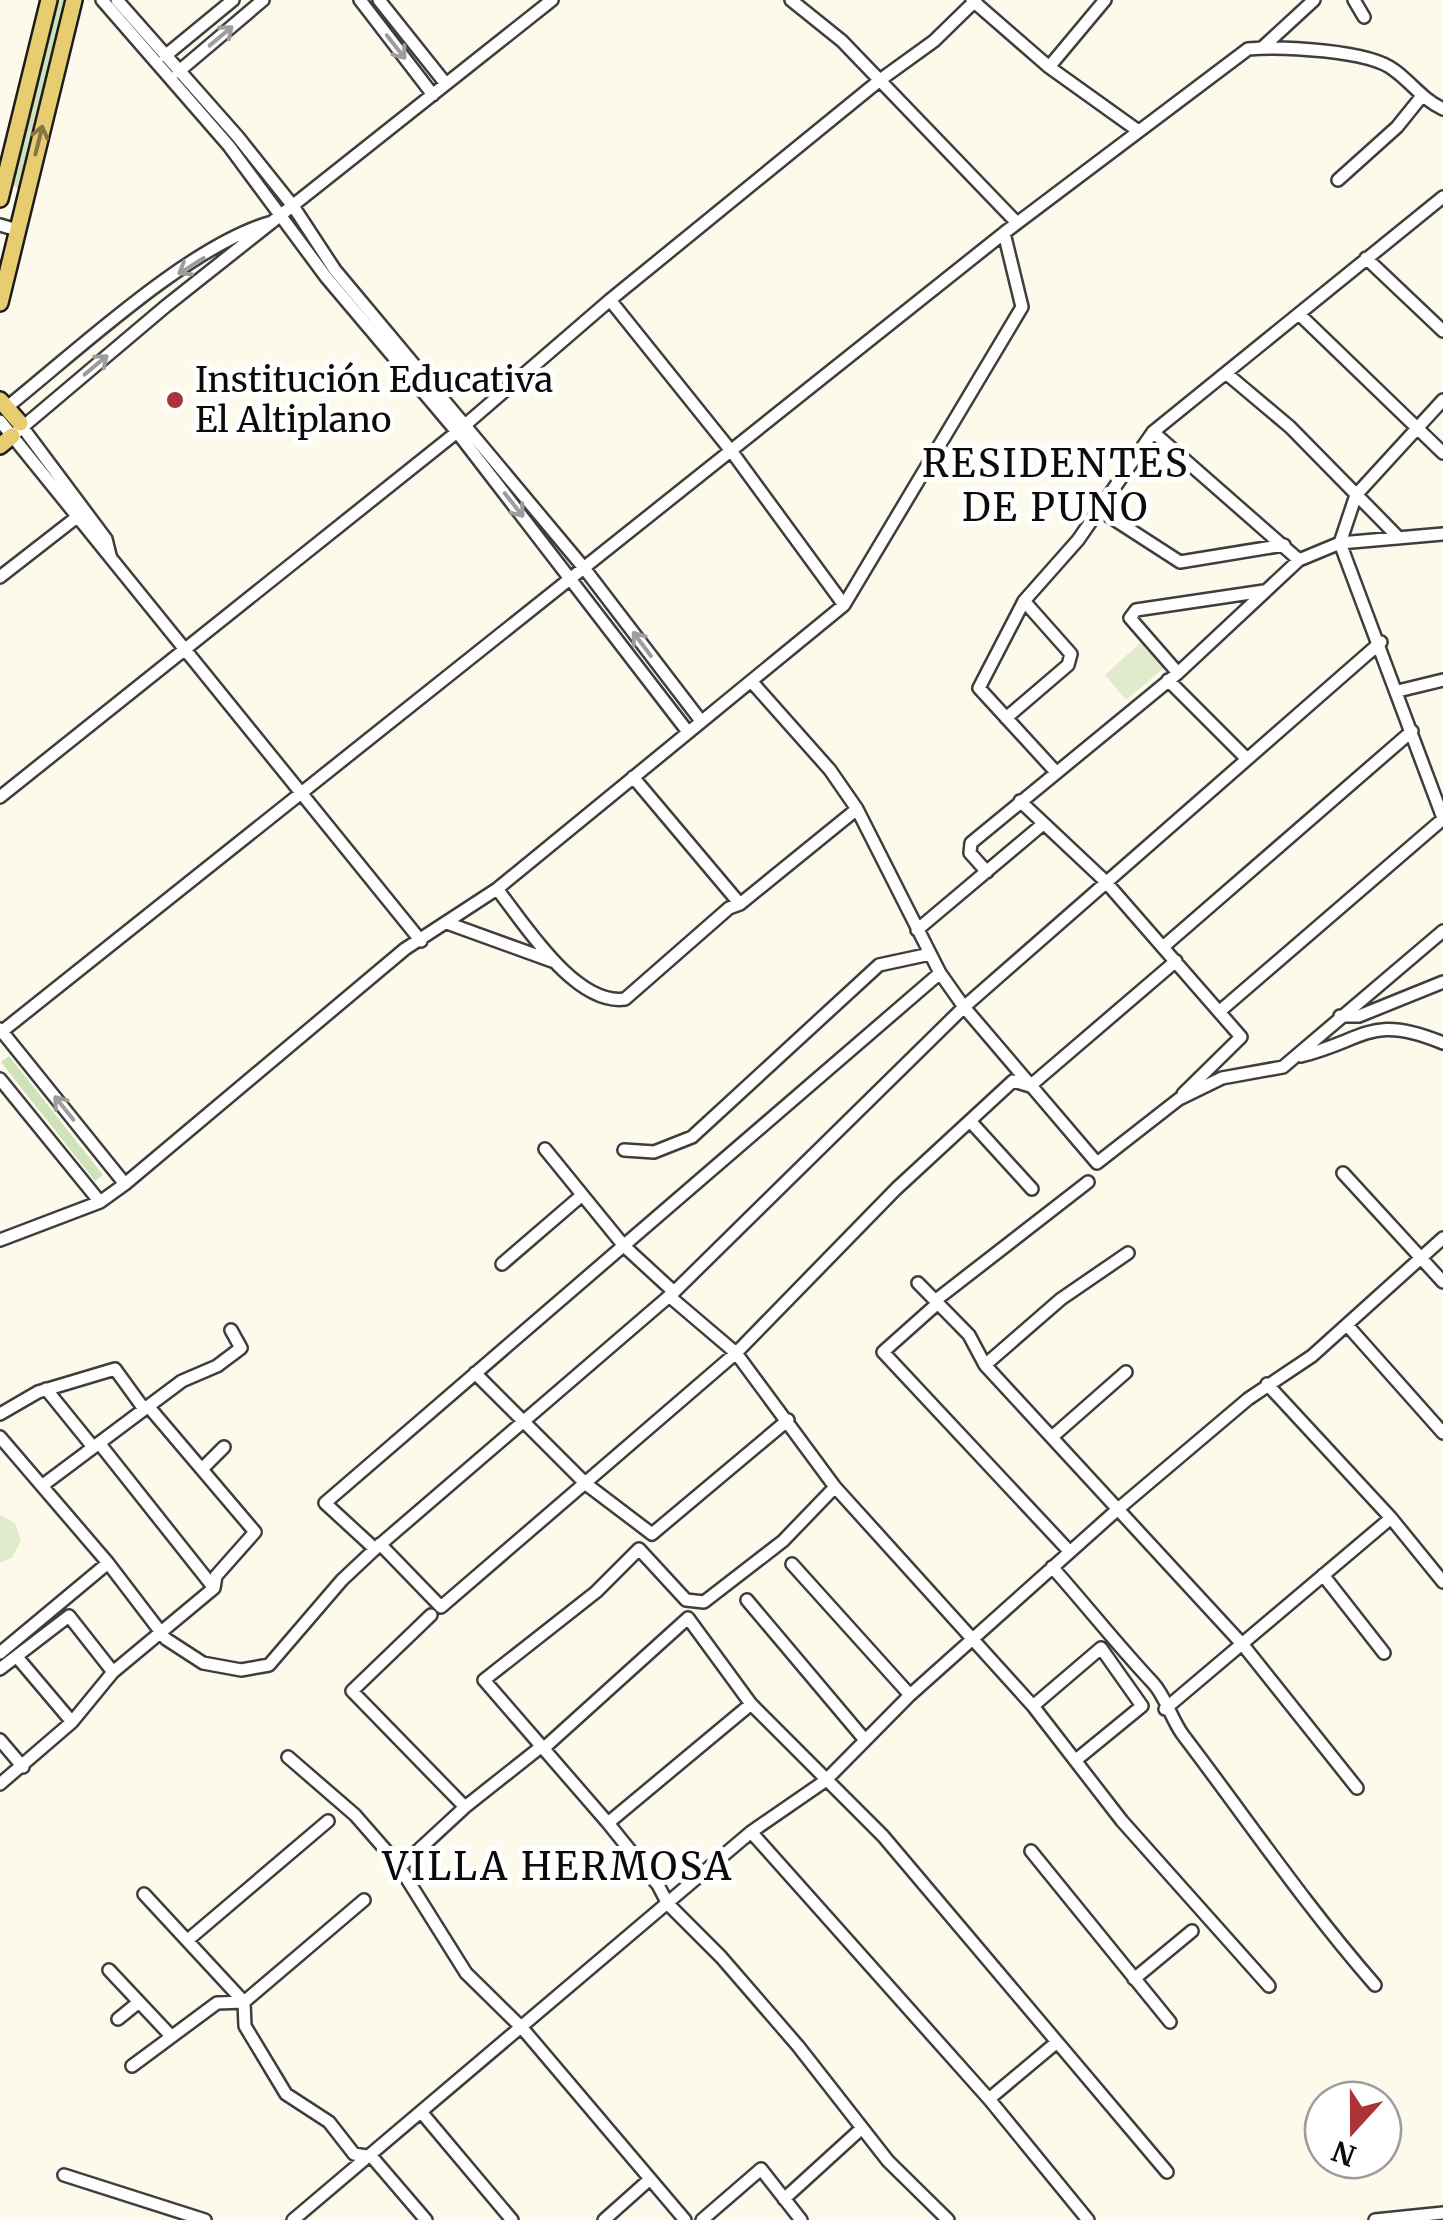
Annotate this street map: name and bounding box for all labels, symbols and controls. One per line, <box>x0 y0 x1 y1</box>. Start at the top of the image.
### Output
one-way arrow <box>207 25 233 47</box>
one-way arrow <box>386 33 407 60</box>
one-way arrow <box>31 125 50 156</box>
one-way arrow <box>177 255 206 276</box>
one-way arrow <box>83 354 108 377</box>
place label: Institución Educativa El Altiplano <box>195 358 553 442</box>
marker: Institución Educativa El Altiplano <box>164 389 186 411</box>
district label: RESIDENTES DE PUNO <box>922 440 1190 531</box>
one-way arrow <box>503 491 525 517</box>
one-way arrow <box>631 631 652 658</box>
one-way arrow <box>53 1096 75 1122</box>
district label: VILLA HERMOSA <box>381 1843 734 1890</box>
north arrow <box>1303 2080 1403 2180</box>
text: N <box>1327 2133 1361 2174</box>

